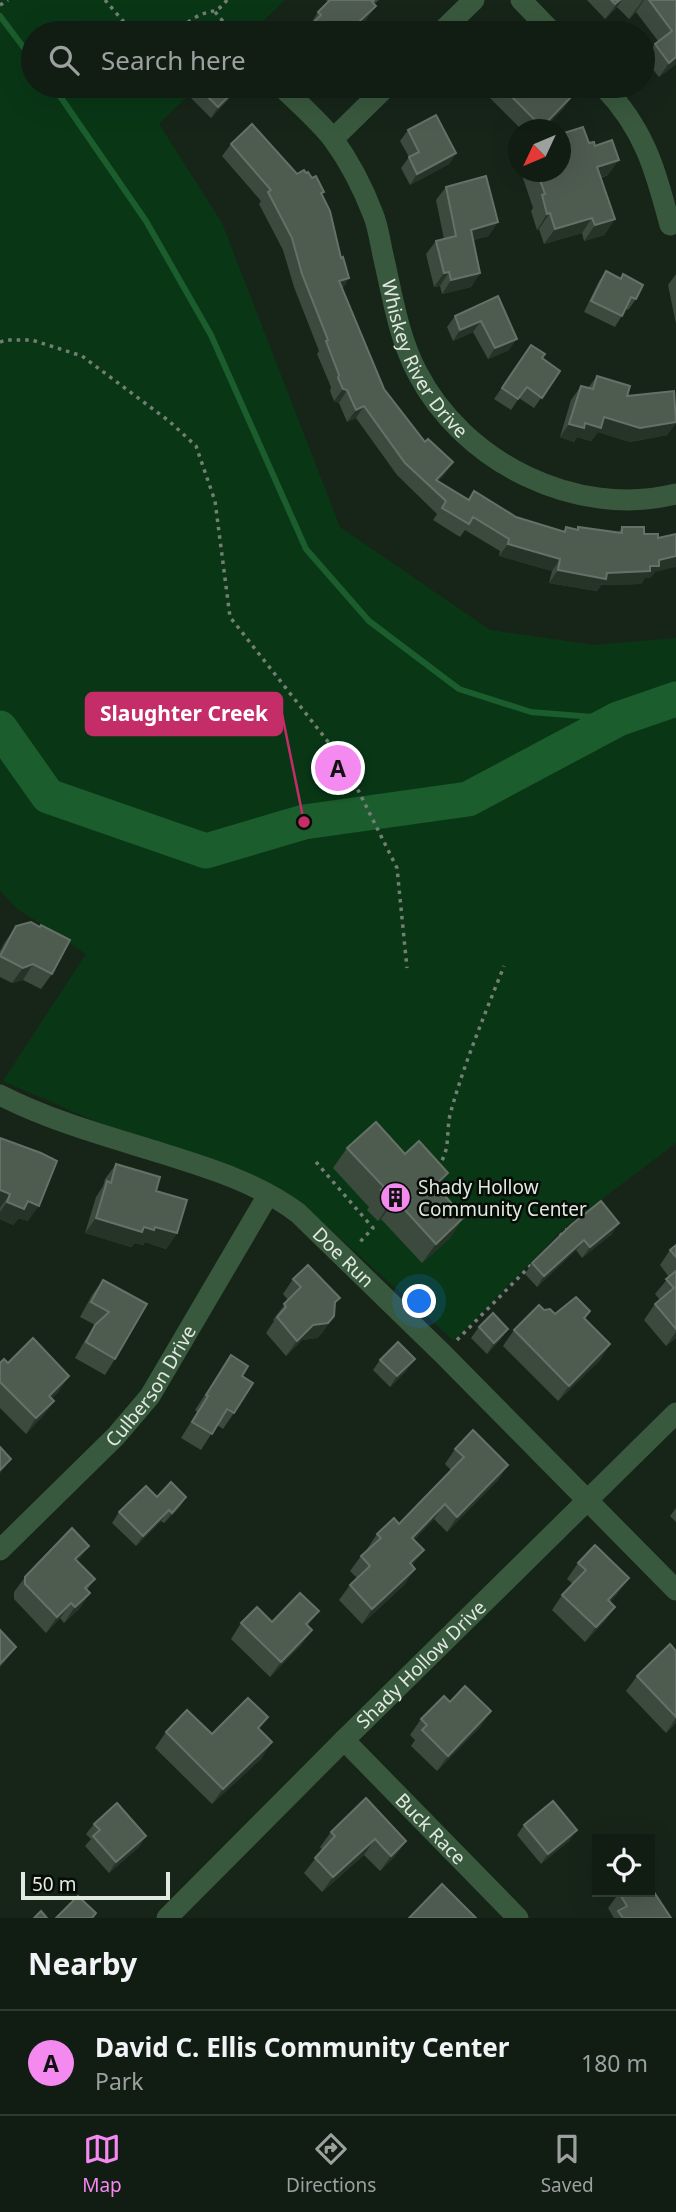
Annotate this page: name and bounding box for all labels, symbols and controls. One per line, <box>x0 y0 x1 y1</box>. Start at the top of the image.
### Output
search box <box>21 21 655 98</box>
icon: search <box>45 41 83 79</box>
text: Search here <box>101 42 246 78</box>
north arrow <box>508 119 571 182</box>
street label: Whiskey River Drive <box>376 277 474 444</box>
callout: Slaughter Creek <box>86 693 282 735</box>
text: Slaughter Creek <box>100 699 269 727</box>
pin: A <box>315 742 361 794</box>
place label: Shady Hollow Community Center <box>418 1174 587 1222</box>
building icon: Shady Hollow Community Center <box>378 1181 412 1215</box>
street label: Doe Run <box>307 1221 380 1293</box>
your location <box>402 1284 436 1318</box>
street label: Culberson Drive <box>100 1320 202 1452</box>
street label: Shady Hollow Drive <box>350 1594 492 1734</box>
street label: Buck Race <box>390 1787 472 1870</box>
map controls <box>592 1834 655 1897</box>
button: locate <box>592 1834 655 1897</box>
scale bar <box>21 1869 170 1901</box>
text: 50 m <box>32 1871 76 1897</box>
text: Nearby <box>28 1943 137 1984</box>
text: David C. Ellis Community Center <box>95 2029 509 2065</box>
text: A <box>43 2047 59 2079</box>
text: 180 m <box>581 2047 648 2079</box>
text: Park <box>95 2065 144 2097</box>
tab: Map <box>82 2130 122 2198</box>
tab: Directions <box>286 2130 376 2198</box>
tab: Saved <box>541 2130 594 2198</box>

